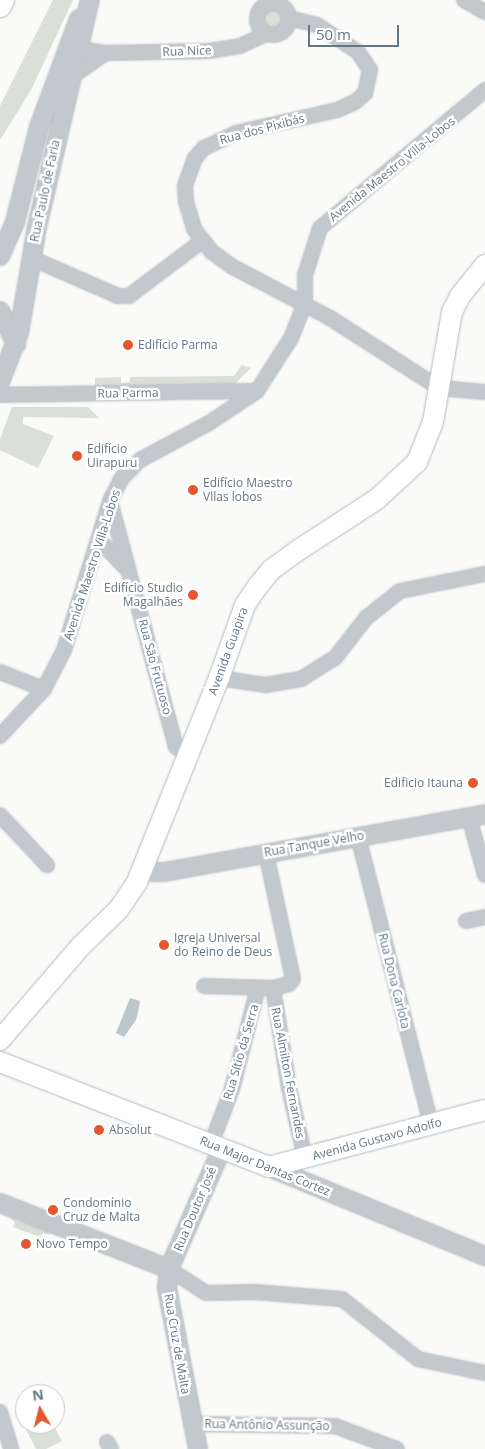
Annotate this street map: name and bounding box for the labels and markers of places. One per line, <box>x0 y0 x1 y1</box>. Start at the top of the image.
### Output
place label: Edifício Parma <box>138 338 218 352</box>
marker: Edifício Parma <box>122 339 134 351</box>
place label: Edifício Uirapuru <box>87 442 137 470</box>
marker: Edifício Uirapuru <box>71 450 83 462</box>
place label: Edifício Maestro Vllas lobos <box>203 476 293 504</box>
marker: Edifício Maestro Vllas lobos <box>187 484 199 496</box>
place label: Edifício Studio Magalhães <box>104 581 183 609</box>
marker: Edifício Studio Magalhães <box>187 589 199 601</box>
place label: Edificio Itauna <box>384 776 463 790</box>
marker: Edificio Itauna <box>467 777 479 789</box>
place label: Igreja Universal do Reino de Deus <box>174 931 272 959</box>
marker: Igreja Universal do Reino de Deus <box>158 939 170 951</box>
place label: Absolut <box>109 1123 152 1137</box>
marker: Absolut <box>93 1124 105 1136</box>
place label: Condomínio Cruz de Malta <box>63 1196 140 1224</box>
marker: Condomínio Cruz de Malta <box>47 1204 59 1216</box>
place label: Novo Tempo <box>36 1237 108 1251</box>
marker: Novo Tempo <box>20 1238 32 1250</box>

